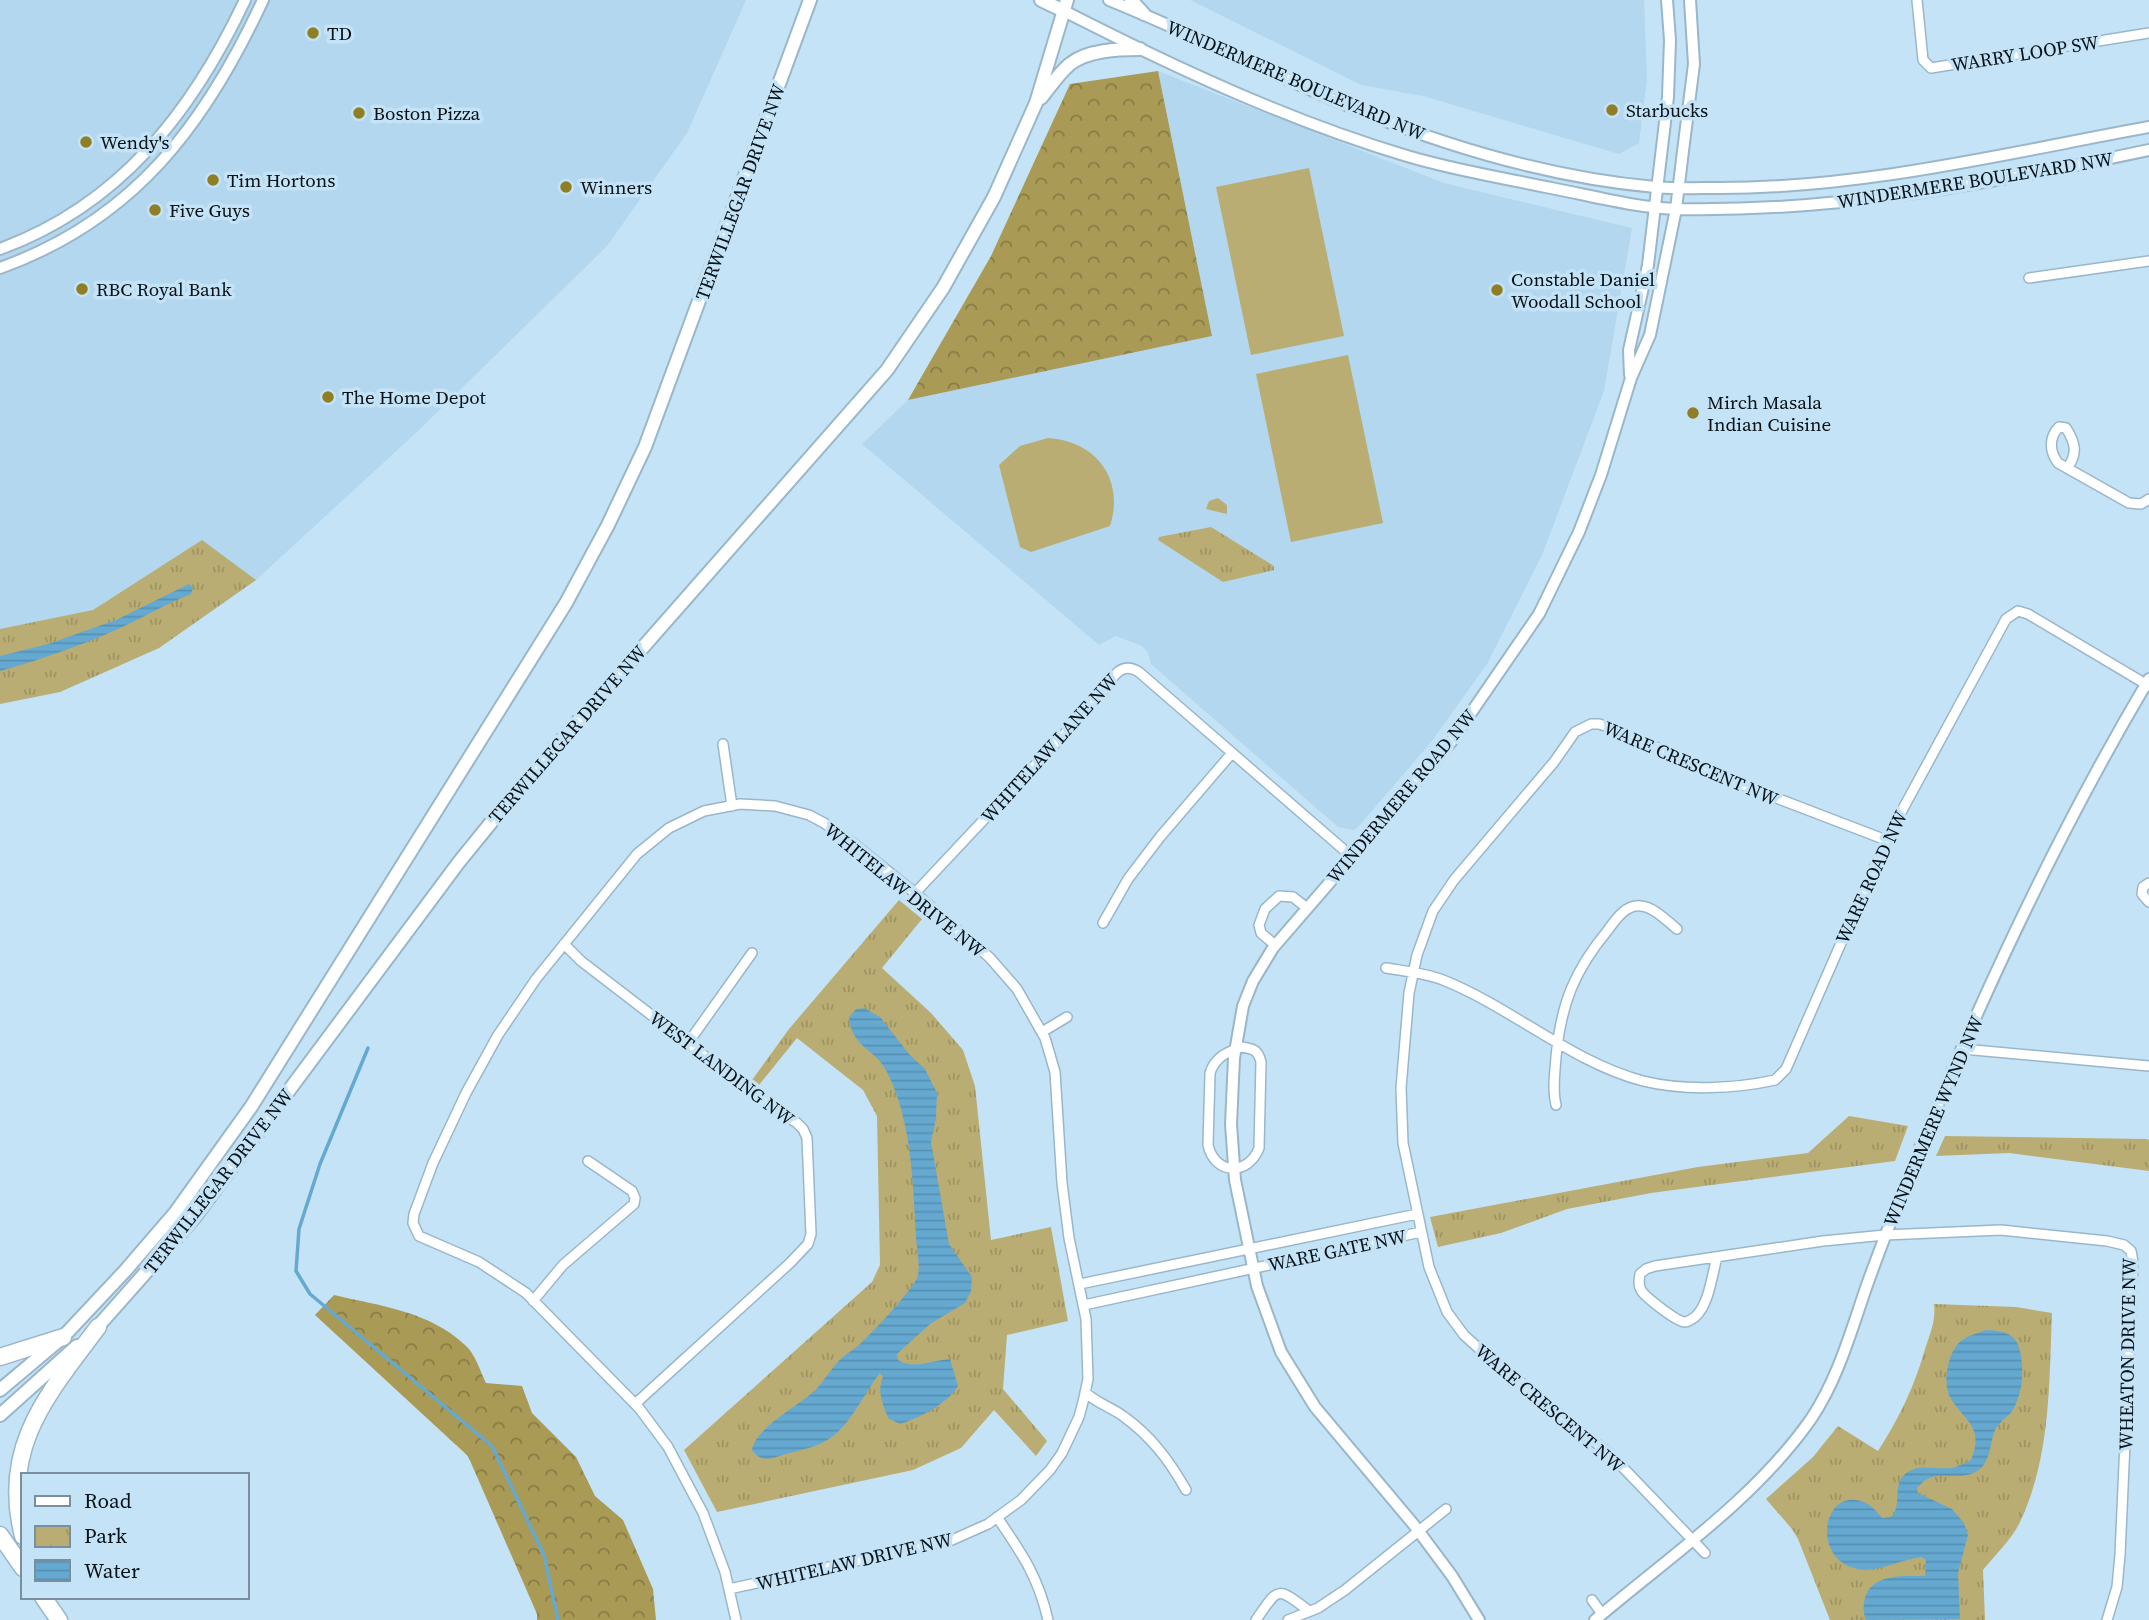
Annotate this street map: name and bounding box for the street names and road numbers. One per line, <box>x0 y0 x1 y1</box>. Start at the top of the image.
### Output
street label: WINDERMERE BOULEVARD NW <box>1163 14 1430 147</box>
street label: WARRY LOOP SW <box>1949 28 2101 77</box>
street label: TERWILLEGAR DRIVE NW <box>689 80 792 304</box>
street label: WINDERMERE BOULEVARD NW <box>1835 145 2115 215</box>
street label: TERWILLEGAR DRIVE NW <box>482 639 652 829</box>
street label: WHITELAW LANE NW <box>975 667 1124 828</box>
street label: WINDERMERE ROAD NW <box>1320 703 1482 889</box>
street label: WARE CRESCENT NW <box>1600 714 1783 812</box>
street label: WARE ROAD NW <box>1829 806 1914 948</box>
street label: WHITELAW DRIVE NW <box>819 817 992 964</box>
street label: WEST LANDING NW <box>644 1005 800 1132</box>
street label: WINDERMERE WYND NW <box>1877 1011 1989 1230</box>
street label: TERWILLEGAR DRIVE NW <box>137 1082 299 1279</box>
street label: WARE GATE NW <box>1265 1223 1409 1277</box>
street label: WHEATON DRIVE NW <box>2112 1257 2142 1450</box>
street label: WARE CRESCENT NW <box>1470 1338 1631 1479</box>
street label: WHITELAW DRIVE NW <box>753 1526 955 1596</box>

